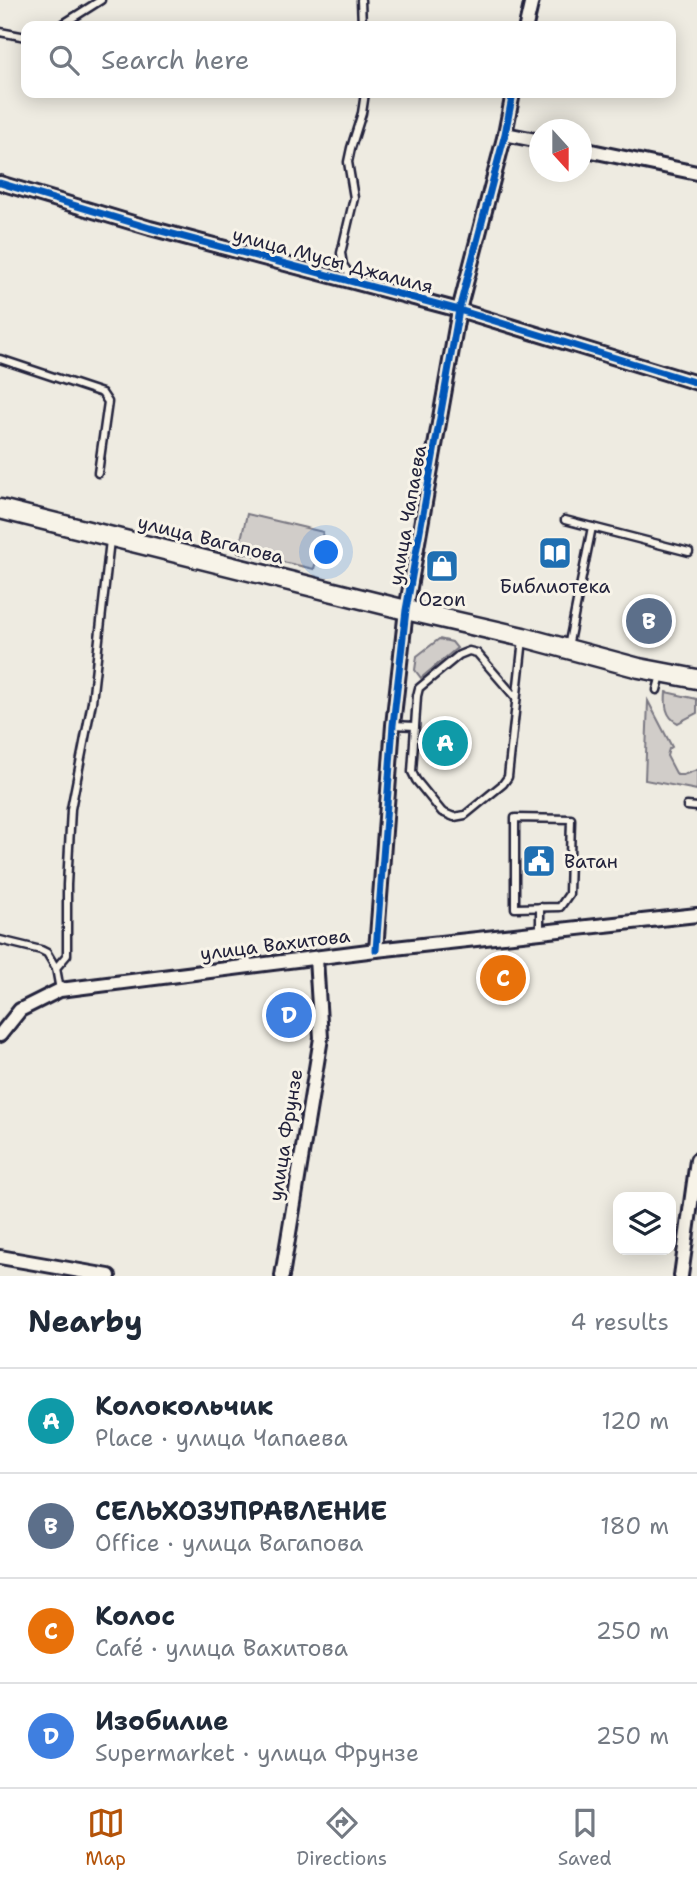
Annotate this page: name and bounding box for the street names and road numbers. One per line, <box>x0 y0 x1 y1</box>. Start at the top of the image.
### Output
street label: улица Мусы Джалиля <box>230 222 436 299</box>
street label: улица Чапаева <box>383 443 432 587</box>
street label: улица Вагапова <box>135 509 287 570</box>
street label: улица Вахитова <box>199 923 352 966</box>
street label: улица Фрунзе <box>263 1067 308 1203</box>

